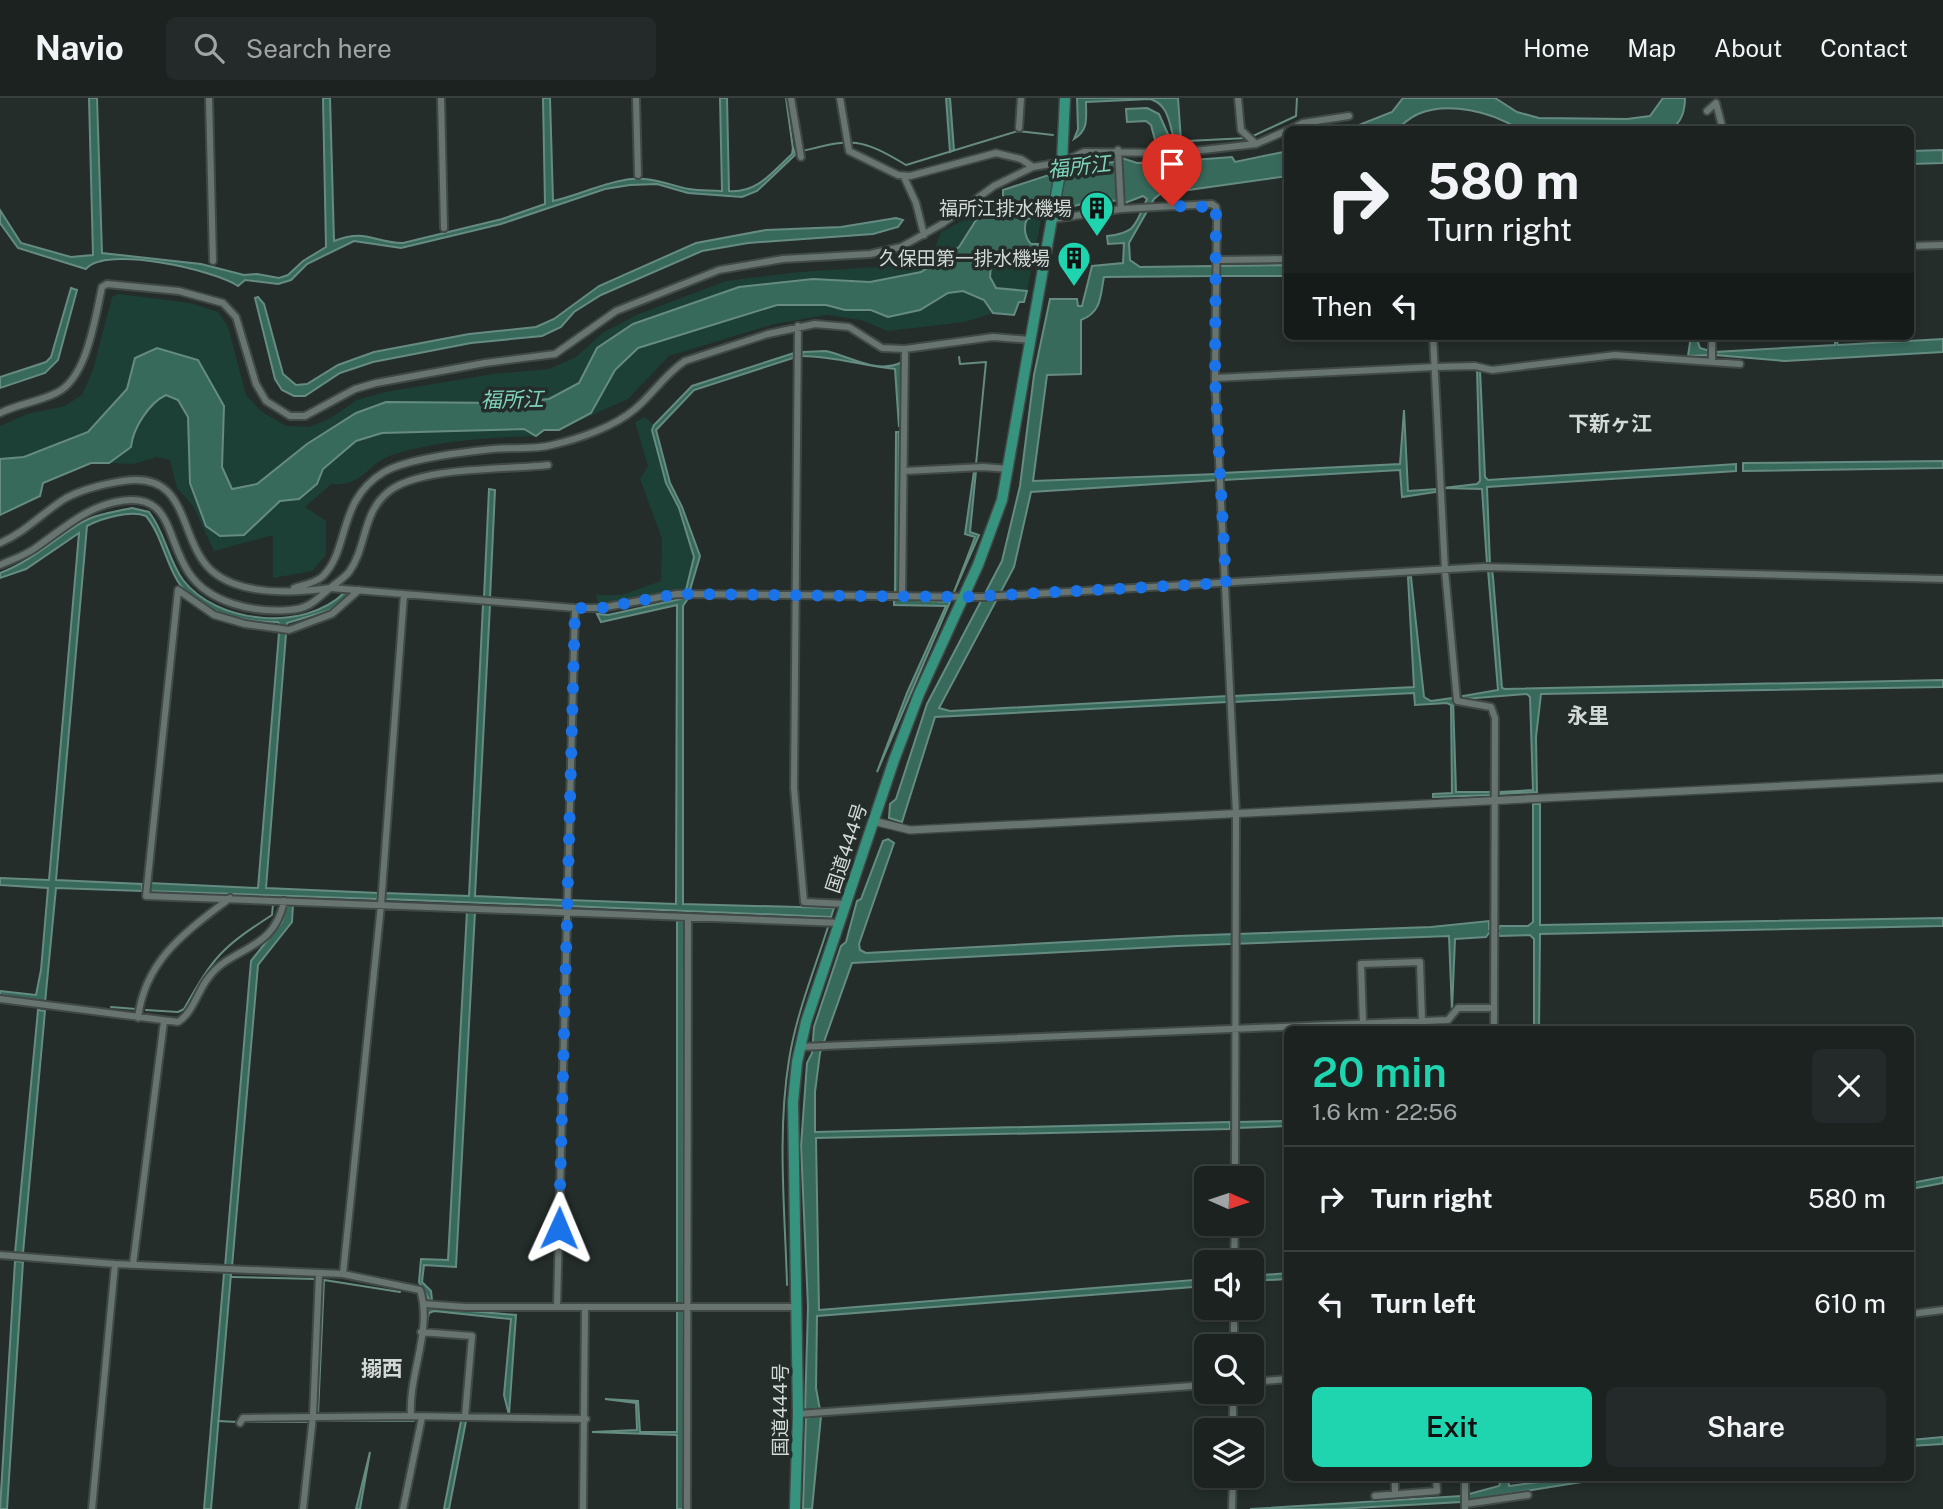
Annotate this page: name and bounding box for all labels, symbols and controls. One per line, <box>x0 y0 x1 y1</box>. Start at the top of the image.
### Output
search box <box>166 17 656 80</box>
text: Navio <box>35 29 124 67</box>
icon: search <box>190 29 228 67</box>
text: Search here <box>246 33 392 64</box>
text: Home <box>1523 34 1589 62</box>
text: Map <box>1627 34 1676 62</box>
text: About <box>1714 34 1782 62</box>
text: Contact <box>1820 34 1908 62</box>
pin <box>1142 134 1202 206</box>
icon: arrive <box>1153 145 1191 183</box>
water label: 福所江 <box>1046 151 1114 182</box>
text: 580 m <box>1427 152 1579 210</box>
icon: right <box>1312 154 1403 245</box>
building icon: 福所江排水機場 <box>1078 189 1116 238</box>
place label: 福所江排水機場 <box>939 197 1072 219</box>
text: Turn right <box>1427 211 1572 248</box>
building icon: 久保田第一排水機場 <box>1055 239 1093 288</box>
place label: 久保田第一排水機場 <box>879 247 1050 269</box>
icon: left <box>1386 287 1424 325</box>
text: Then <box>1312 291 1372 322</box>
water label: 福所江 <box>480 386 546 413</box>
district label: 下新ヶ江 <box>1568 411 1652 436</box>
district label: 永里 <box>1567 703 1609 728</box>
street label: 国道444号 <box>821 800 871 896</box>
text: 20 min <box>1312 1047 1447 1096</box>
button: close <box>1812 1049 1886 1123</box>
text: 1.6 km · 22:56 <box>1312 1098 1457 1125</box>
north arrow <box>1194 1166 1264 1236</box>
map controls <box>1194 1166 1264 1488</box>
icon: right <box>1312 1180 1350 1218</box>
text: Turn right <box>1371 1183 1493 1214</box>
text: 580 m <box>1808 1183 1886 1214</box>
position arrow <box>522 1191 596 1265</box>
button: sound <box>1194 1250 1264 1320</box>
icon: left <box>1312 1285 1350 1323</box>
text: Turn left <box>1371 1288 1476 1319</box>
text: 610 m <box>1815 1288 1886 1319</box>
button: search <box>1194 1334 1264 1404</box>
district label: 搦西 <box>361 1356 403 1381</box>
street label: 国道444号 <box>769 1364 791 1456</box>
button: Exit <box>1312 1387 1592 1467</box>
button: Share <box>1606 1387 1886 1467</box>
button: layers <box>1194 1418 1264 1488</box>

